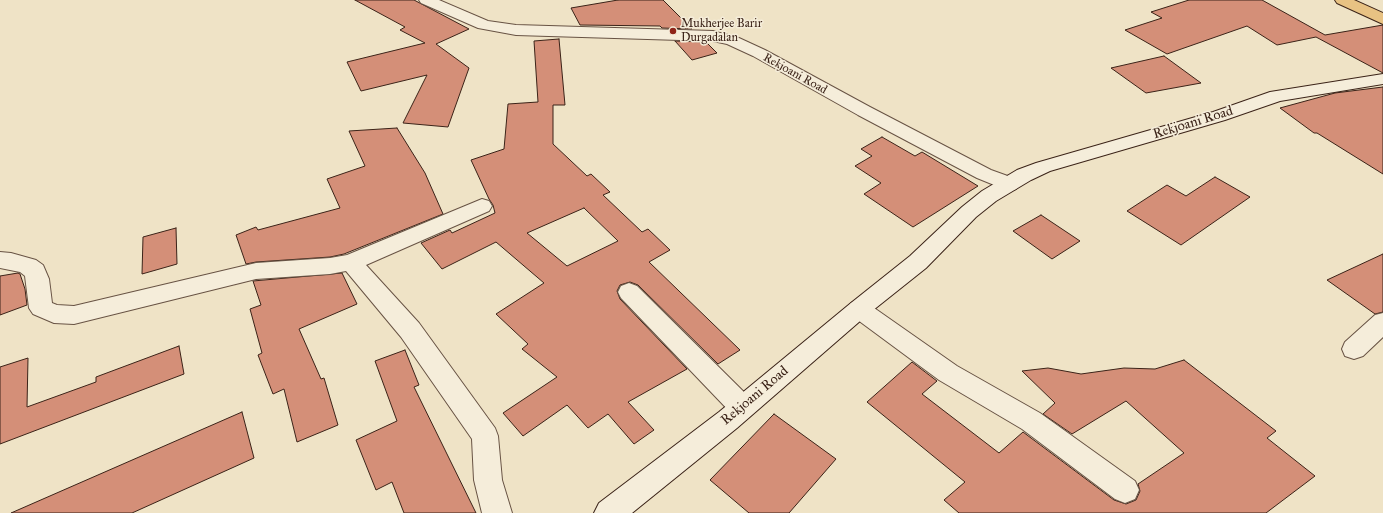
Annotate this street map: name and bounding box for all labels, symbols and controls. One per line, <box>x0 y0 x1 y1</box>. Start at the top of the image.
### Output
place label: Mukherjee Barir Durgadalan <box>681 17 762 45</box>
marker: Mukherjee Barir Durgadalan <box>668 26 678 36</box>
street label: Rekjoani Road <box>760 50 830 98</box>
street label: Rekjoani Road <box>1151 103 1235 143</box>
street label: Rekjoani Road <box>718 363 792 429</box>

